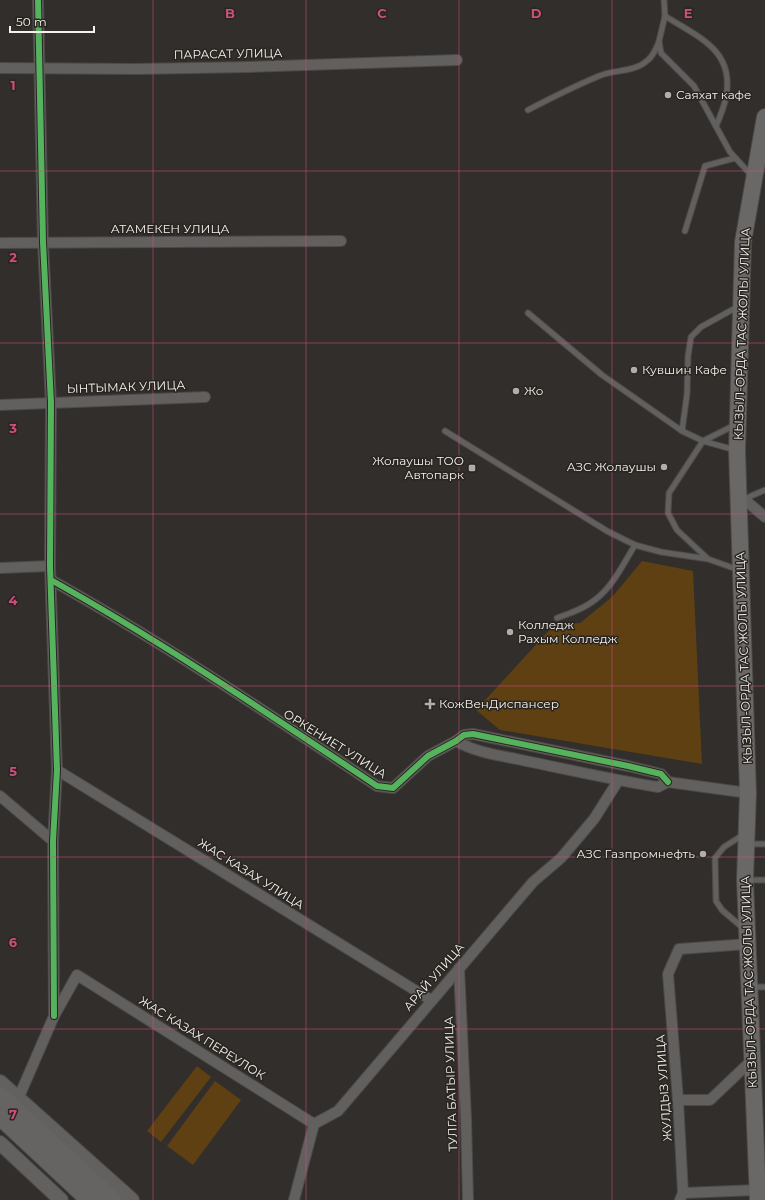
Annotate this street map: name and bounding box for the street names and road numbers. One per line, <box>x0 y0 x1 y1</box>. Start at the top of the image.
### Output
street label: ПАРАСАТ УЛИЦА <box>173 45 283 62</box>
street label: АТАМЕКЕН УЛИЦА <box>111 221 229 236</box>
street label: КЫЗЫЛ-ОРДА ТАС ЖОЛЫ УЛИЦА <box>730 228 753 440</box>
street label: ЫНТЫМАК УЛИЦА <box>67 377 186 396</box>
street label: КЫЗЫЛ-ОРДА ТАС ЖОЛЫ УЛИЦА <box>732 552 755 764</box>
street label: ОРКЕНИЕТ УЛИЦА <box>281 706 390 781</box>
street label: ЖАС КАЗАХ УЛИЦА <box>195 835 307 912</box>
street label: КЫЗЫЛ-ОРДА ТАС ЖОЛЫ УЛИЦА <box>737 876 760 1088</box>
street label: АРАЙ УЛИЦА <box>400 940 467 1014</box>
street label: ЖАС КАЗАХ ПЕРЕУЛОК <box>136 993 269 1083</box>
street label: ТУЛГА БАТЫР УЛИЦА <box>441 1016 460 1152</box>
street label: ЖУЛДЫЗ УЛИЦА <box>652 1034 675 1142</box>

